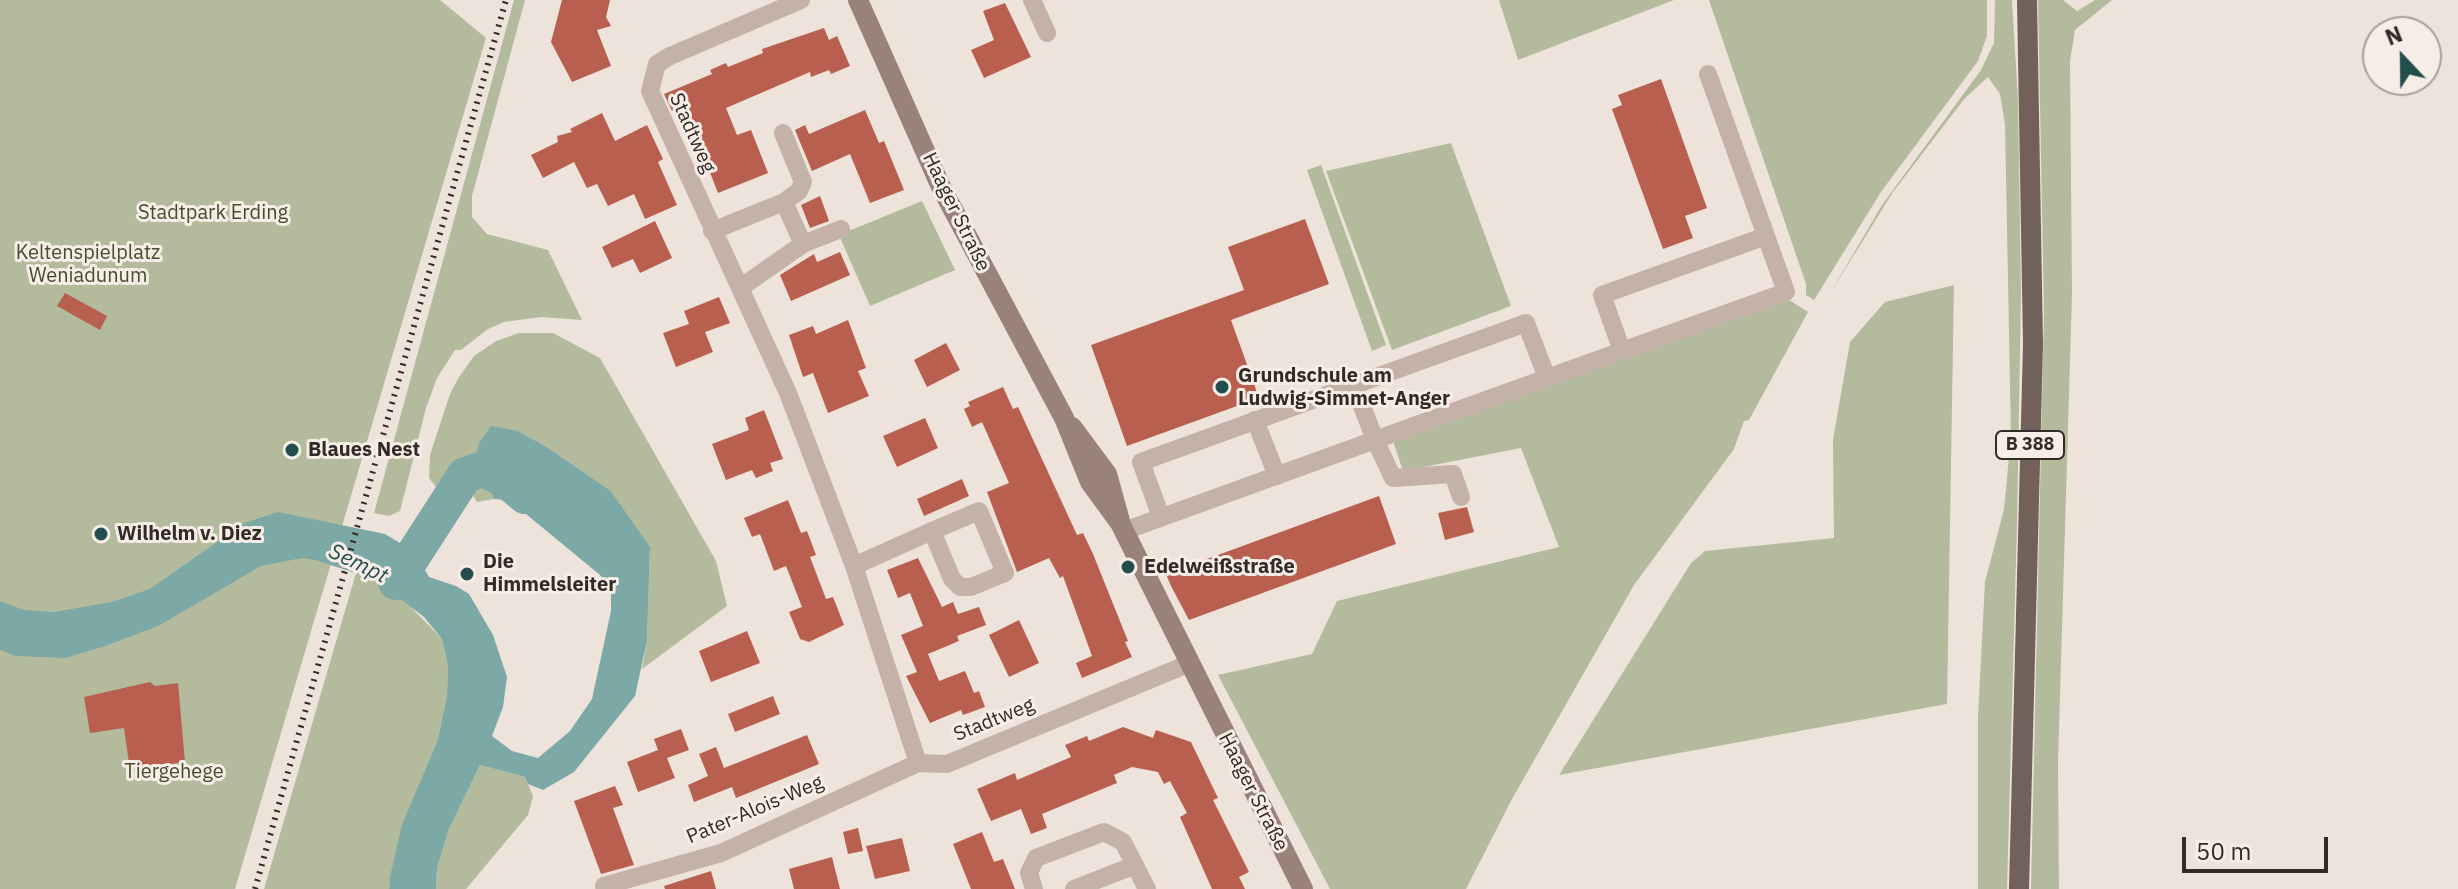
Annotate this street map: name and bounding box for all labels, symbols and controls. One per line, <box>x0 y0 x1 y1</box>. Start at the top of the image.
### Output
north arrow <box>2362 16 2442 96</box>
text: N <box>2381 19 2406 52</box>
street label: Stadtweg <box>664 89 720 177</box>
street label: Haager Straße <box>917 149 995 275</box>
park label: Stadtpark Erding <box>138 201 288 225</box>
park label: Keltenspielplatz Weniadunum <box>16 241 160 288</box>
place label: Grundschule am Ludwig-Simmet-Anger <box>1238 364 1450 411</box>
marker: Grundschule am Ludwig-Simmet-Anger <box>1213 378 1231 396</box>
road number: B 388 <box>1996 431 2064 459</box>
place label: Blaues Nest <box>308 438 420 462</box>
marker: Blaues Nest <box>283 441 301 459</box>
place label: Wilhelm v. Diez <box>117 522 262 546</box>
marker: Wilhelm v. Diez <box>92 525 110 543</box>
water label: Sempt <box>324 539 392 589</box>
place label: Die Himmelsleiter <box>483 550 616 597</box>
place label: Edelweißstraße <box>1144 555 1295 579</box>
marker: Edelweißstraße <box>1119 558 1137 576</box>
marker: Die Himmelsleiter <box>458 565 476 583</box>
street label: Stadtweg <box>950 693 1038 747</box>
street label: Haager Straße <box>1213 729 1293 855</box>
park label: Tiergehege <box>124 760 224 784</box>
street label: Pater-Alois-Weg <box>683 770 827 850</box>
scale bar <box>2186 821 2332 871</box>
text: 50 m <box>2196 835 2251 867</box>

